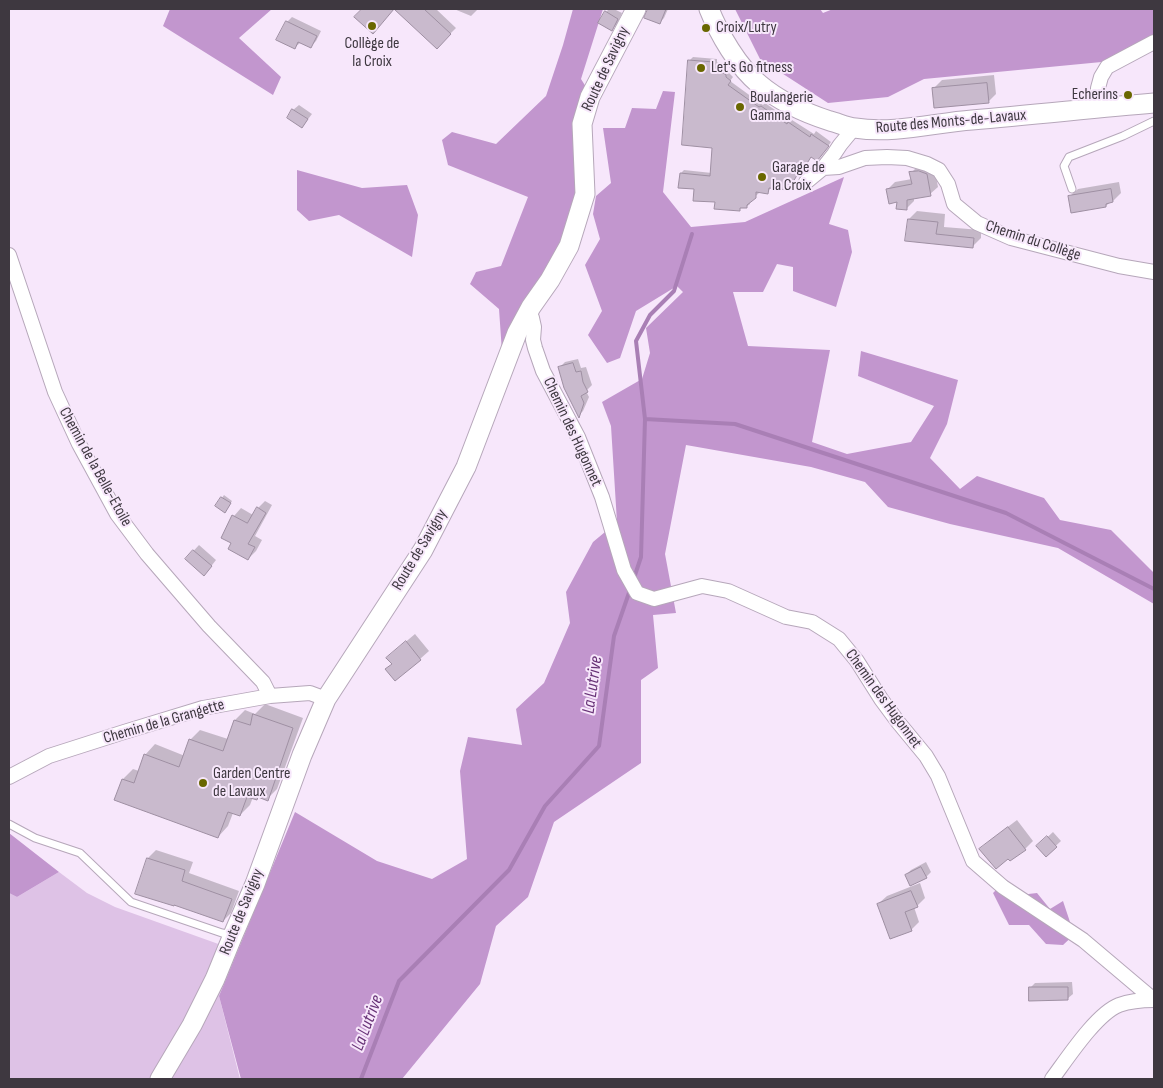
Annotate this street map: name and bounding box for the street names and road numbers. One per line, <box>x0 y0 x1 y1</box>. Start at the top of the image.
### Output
street label: Route de Savigny <box>578 24 634 114</box>
street label: Route des Monts-de-Lavaux <box>875 106 1027 138</box>
street label: Chemin du Collège <box>983 217 1083 265</box>
street label: Chemin des Hugonnet <box>538 375 606 489</box>
street label: Chemin de la Belle-Etoile <box>54 404 136 530</box>
street label: Route de Savigny <box>388 506 452 594</box>
street label: Chemin des Hugonnet <box>841 646 925 752</box>
street label: Chemin de la Grangette <box>101 696 227 748</box>
street label: Route de Savigny <box>216 866 268 958</box>

